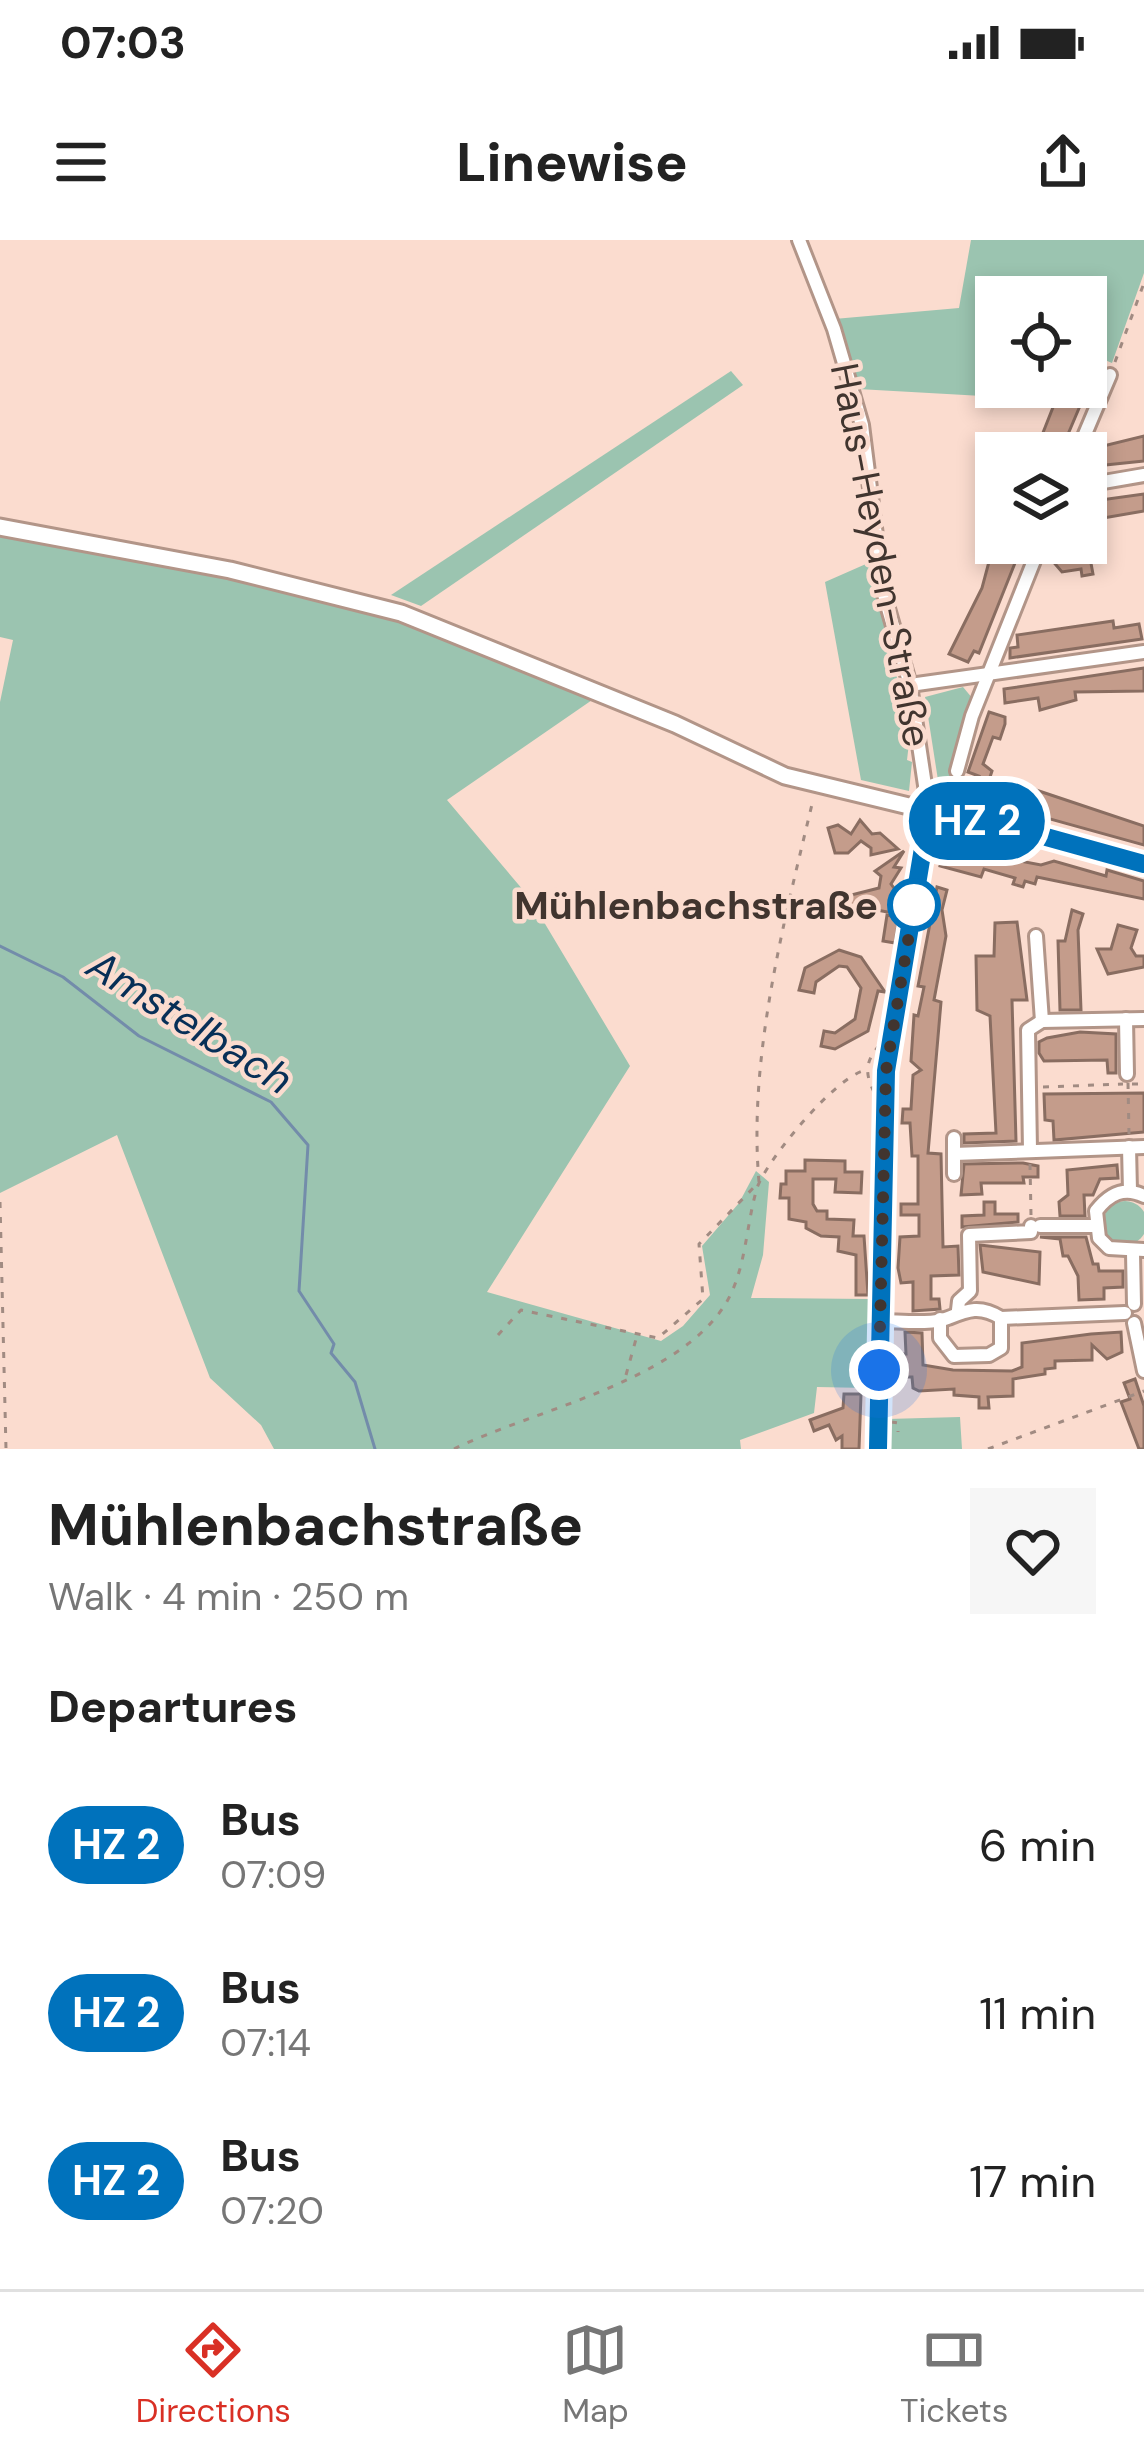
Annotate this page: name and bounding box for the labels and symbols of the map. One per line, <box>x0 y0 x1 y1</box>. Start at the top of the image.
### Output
street label: Haus-Heyden-Straße <box>819 359 943 751</box>
line badge: HZ 2 <box>893 782 1061 860</box>
place label: Mühlenbachstraße <box>514 880 878 931</box>
marker: Mühlenbachstraße <box>889 880 939 930</box>
water label: Amstelbach <box>76 937 303 1107</box>
your location <box>849 1340 909 1400</box>

